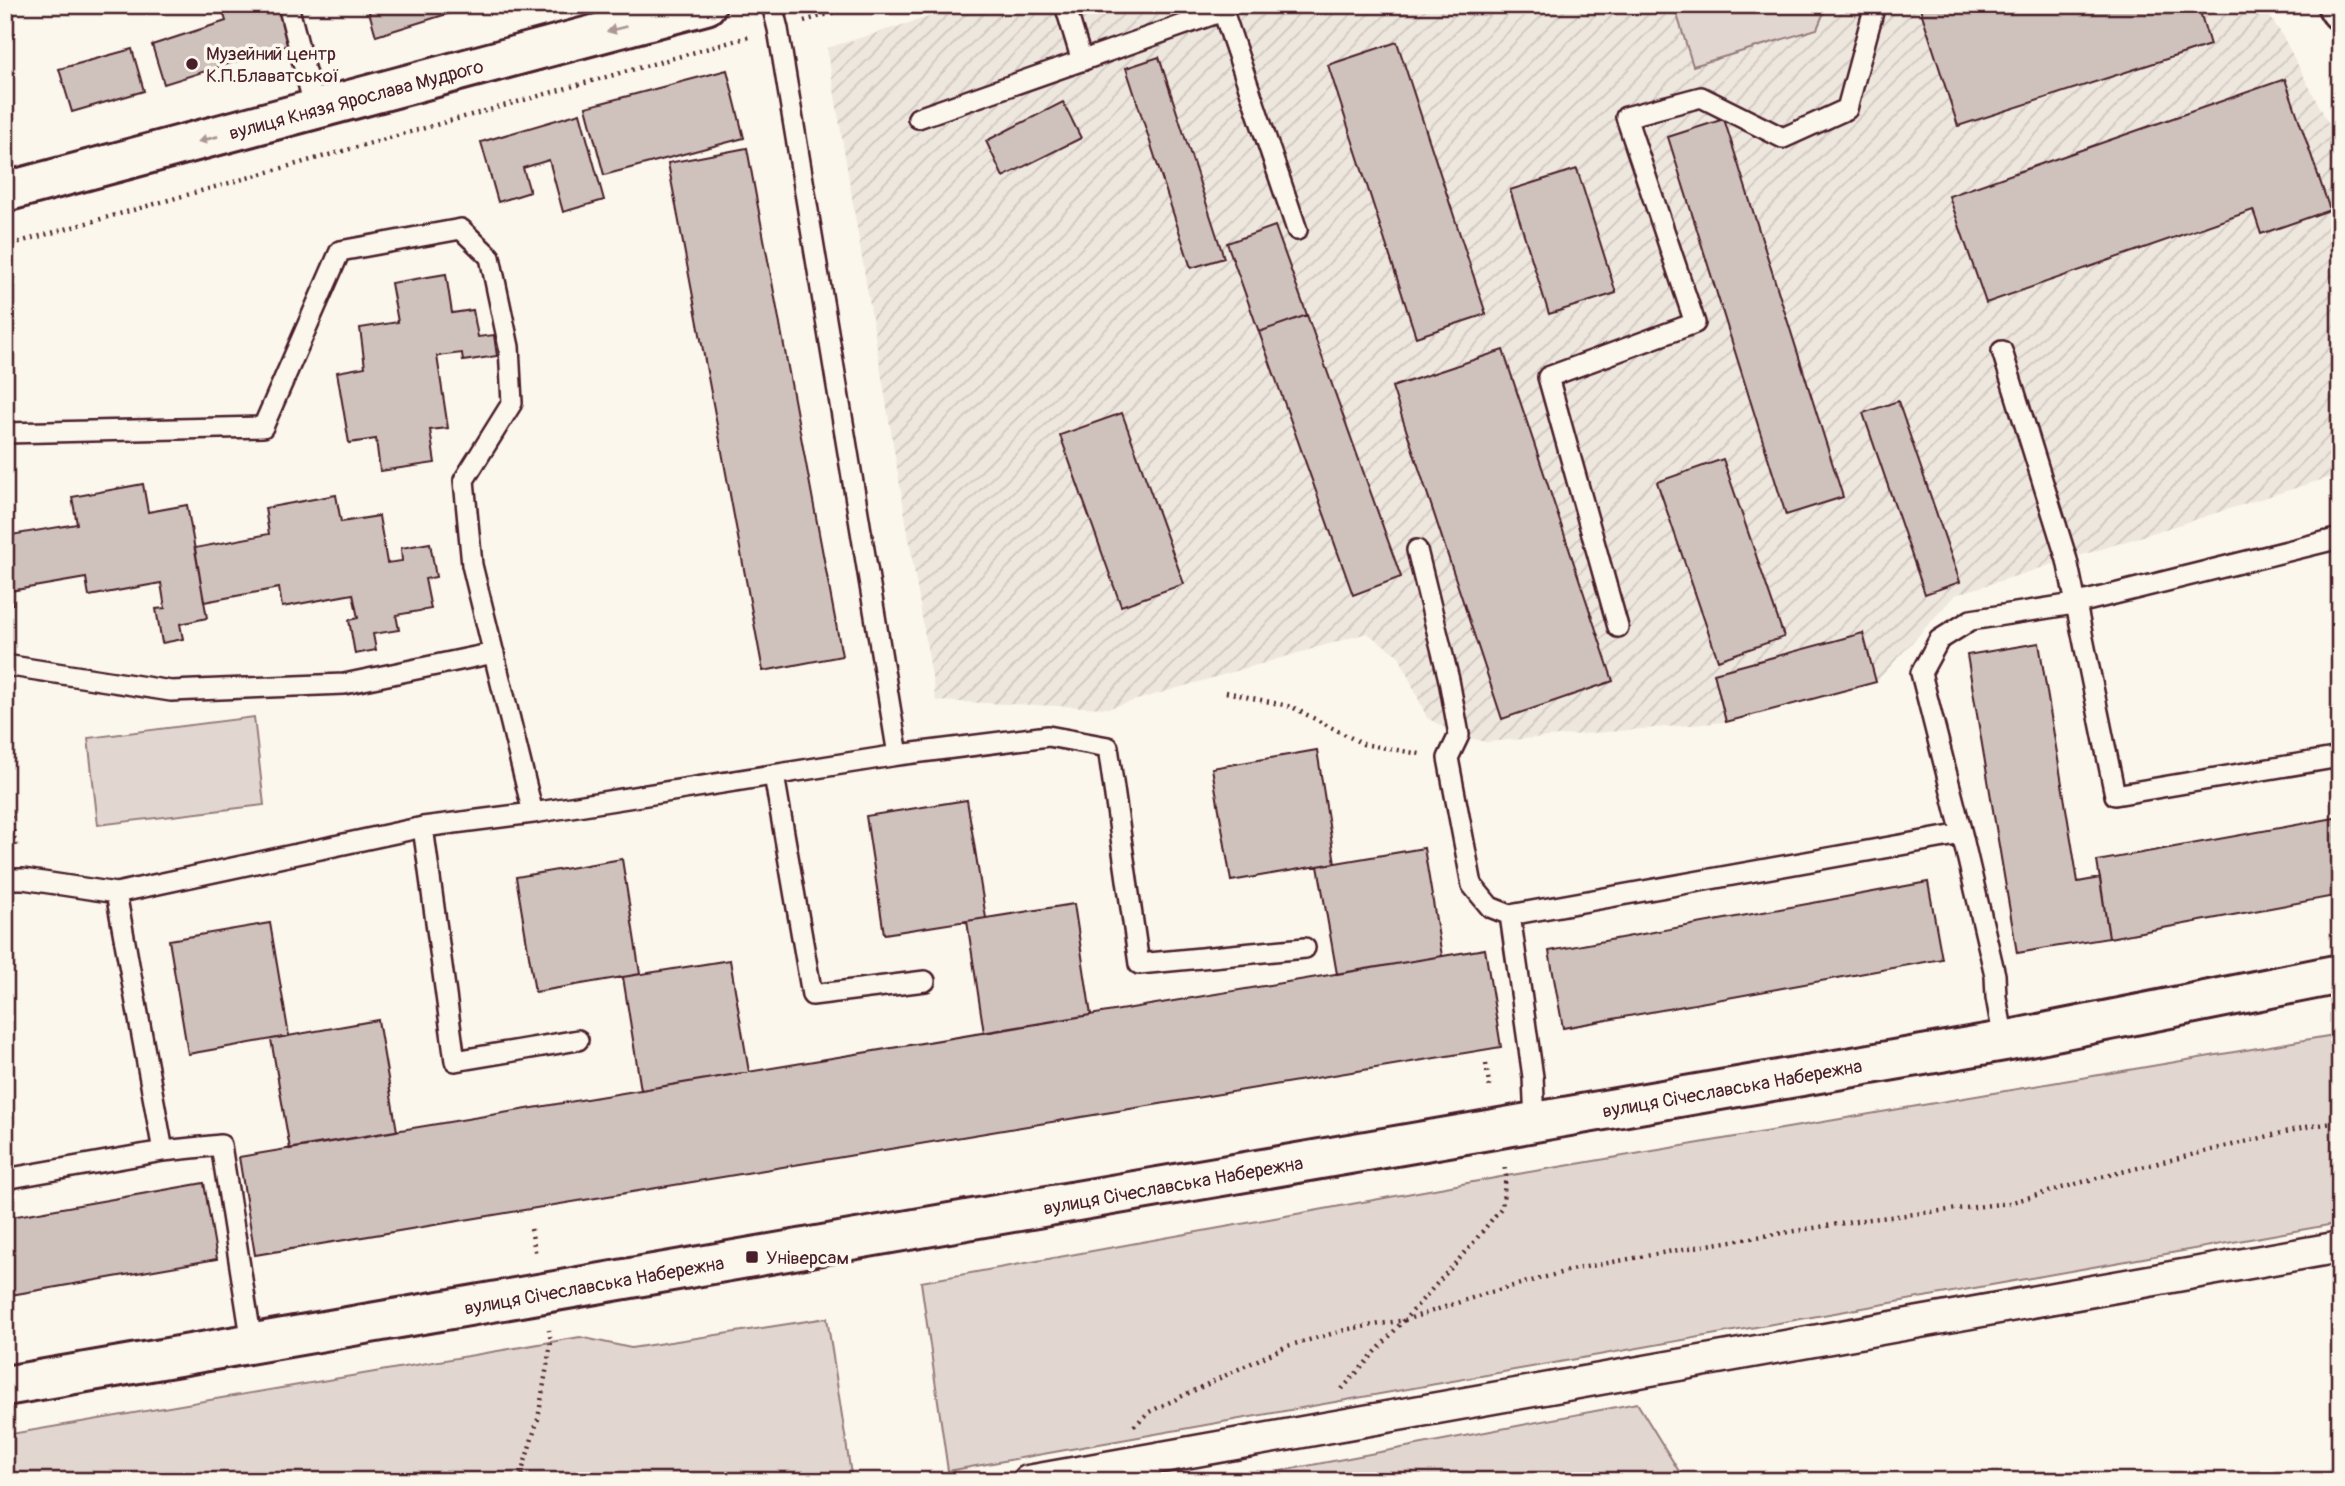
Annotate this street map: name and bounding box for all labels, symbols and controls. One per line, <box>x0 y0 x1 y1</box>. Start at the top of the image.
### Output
one-way arrow <box>606 25 627 35</box>
place label: Музейний центр К.П.Блаватської <box>206 42 339 88</box>
street label: вулиця Князя Ярослава Мудрого <box>226 54 486 146</box>
marker: Музейний центр К.П.Блаватської <box>184 56 200 72</box>
one-way arrow <box>196 134 218 145</box>
street label: вулиця Січеславська Набережна <box>1600 1054 1864 1124</box>
street label: вулиця Січеславська Набережна <box>1041 1151 1305 1221</box>
place label: Універсам <box>766 1246 849 1270</box>
marker: Універсам <box>744 1249 760 1265</box>
street label: вулиця Січеславська Набережна <box>462 1251 726 1321</box>

